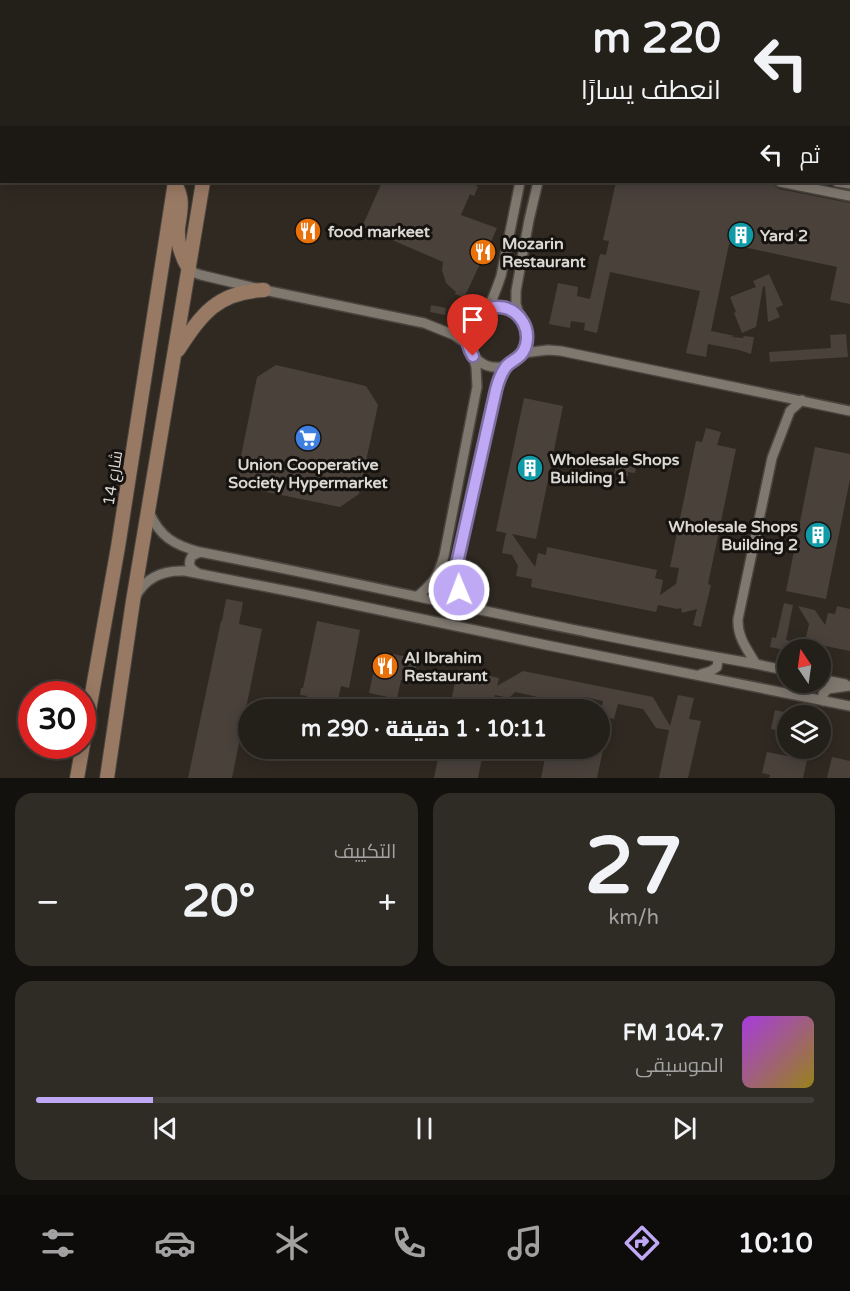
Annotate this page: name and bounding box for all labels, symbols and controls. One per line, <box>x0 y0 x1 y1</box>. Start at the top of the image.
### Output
text: 220 m <box>592 13 721 64</box>
icon: left <box>742 24 820 102</box>
text: انعطف يسارًا <box>581 74 721 107</box>
icon: left <box>755 138 788 171</box>
text: ثم <box>800 143 820 169</box>
restaurant icon: food markeet <box>293 216 323 246</box>
building icon: Yard 2 <box>726 220 756 250</box>
place label: food markeet <box>327 222 431 242</box>
place label: Yard 2 <box>760 226 808 246</box>
place label: Mozarin Restaurant <box>502 234 587 272</box>
restaurant icon: Mozarin Restaurant <box>468 237 498 267</box>
pin <box>447 294 498 356</box>
icon: arrive <box>456 303 489 336</box>
supermarket icon: Union Cooperative Society Hypermarket <box>293 423 323 453</box>
street label: شارع 14 <box>99 449 128 507</box>
place label: Wholesale Shops Building 1 <box>550 450 680 488</box>
building icon: Wholesale Shops Building 1 <box>515 453 545 483</box>
place label: Union Cooperative Society Hypermarket <box>228 455 389 493</box>
place label: Wholesale Shops Building 2 <box>668 517 798 555</box>
building icon: Wholesale Shops Building 2 <box>803 520 833 550</box>
position arrow <box>427 558 491 622</box>
north arrow <box>777 639 831 693</box>
map controls <box>777 639 831 759</box>
place label: Al Ibrahim Restaurant <box>404 648 489 686</box>
restaurant icon: Al Ibrahim Restaurant <box>370 651 400 681</box>
speed limit sign: 30 <box>18 681 96 759</box>
button: layers <box>777 705 831 759</box>
text: 10:11 · 1 دقيقة · 290 m <box>301 716 547 742</box>
text: 27 <box>585 820 683 914</box>
text: التكييف <box>334 840 397 864</box>
text: 20° <box>182 875 255 929</box>
text: − <box>36 883 60 922</box>
text: + <box>378 883 396 922</box>
text: km/h <box>609 906 659 930</box>
text: 104.7 FM <box>623 1020 724 1046</box>
text: الموسيقى <box>635 1054 724 1078</box>
icon: previous <box>149 1112 182 1145</box>
icon: pause <box>408 1112 441 1145</box>
icon: next <box>668 1112 701 1145</box>
icon: filters <box>37 1222 79 1264</box>
icon: car <box>154 1222 196 1264</box>
icon: climate <box>271 1222 313 1264</box>
icon: phone <box>388 1222 430 1264</box>
icon: music <box>504 1222 546 1264</box>
icon: directions <box>621 1222 663 1264</box>
text: 10:10 <box>738 1227 813 1260</box>

